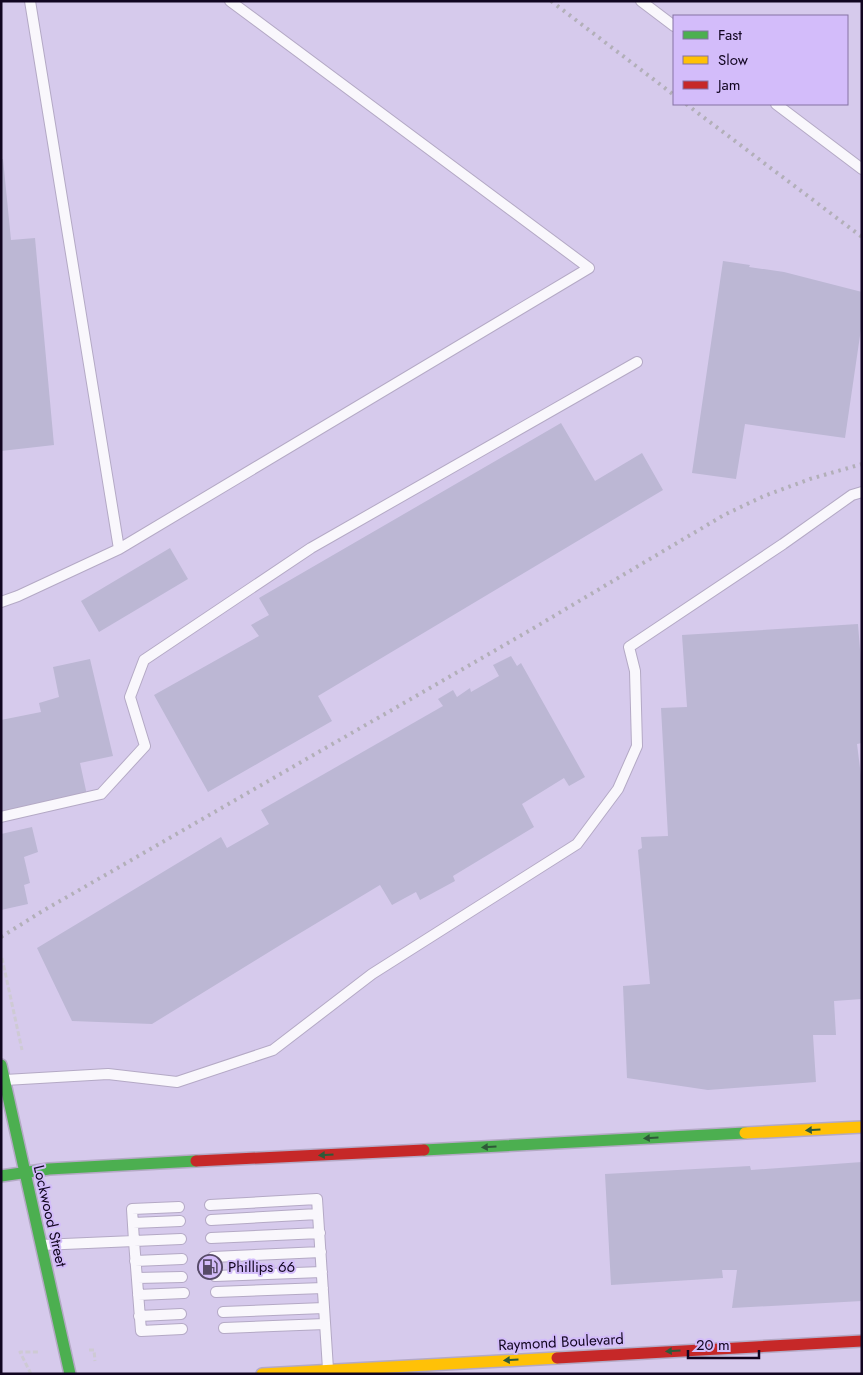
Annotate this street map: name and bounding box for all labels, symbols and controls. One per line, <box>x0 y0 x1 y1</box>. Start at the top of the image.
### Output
legend <box>673 15 848 105</box>
text: Fast <box>718 24 742 46</box>
text: Slow <box>718 49 749 71</box>
text: Jam <box>716 74 741 96</box>
one-way arrow <box>805 1126 821 1134</box>
one-way arrow <box>643 1135 659 1143</box>
one-way arrow <box>480 1143 496 1151</box>
one-way arrow <box>318 1152 334 1160</box>
street label: Lockwood Street <box>28 1163 73 1270</box>
fuel station icon: Phillips 66 <box>197 1254 223 1280</box>
place label: Phillips 66 <box>228 1256 295 1278</box>
street label: Raymond Boulevard <box>498 1328 624 1356</box>
scale bar <box>688 1328 759 1360</box>
text: 20 m <box>696 1334 730 1356</box>
one-way arrow <box>665 1348 681 1356</box>
one-way arrow <box>503 1356 519 1364</box>

